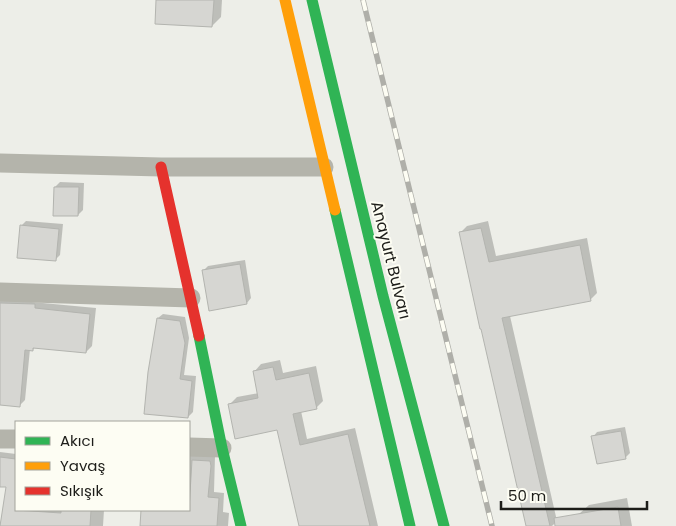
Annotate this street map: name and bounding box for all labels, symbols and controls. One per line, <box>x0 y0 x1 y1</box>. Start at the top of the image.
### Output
street label: Anayurt Bulvarı <box>365 199 417 321</box>
legend <box>15 421 190 511</box>
text: Akıcı <box>60 430 94 451</box>
text: Yavaş <box>60 455 105 476</box>
scale bar <box>501 478 647 510</box>
text: Sıkışık <box>60 480 103 501</box>
text: 50 m <box>508 485 546 506</box>

